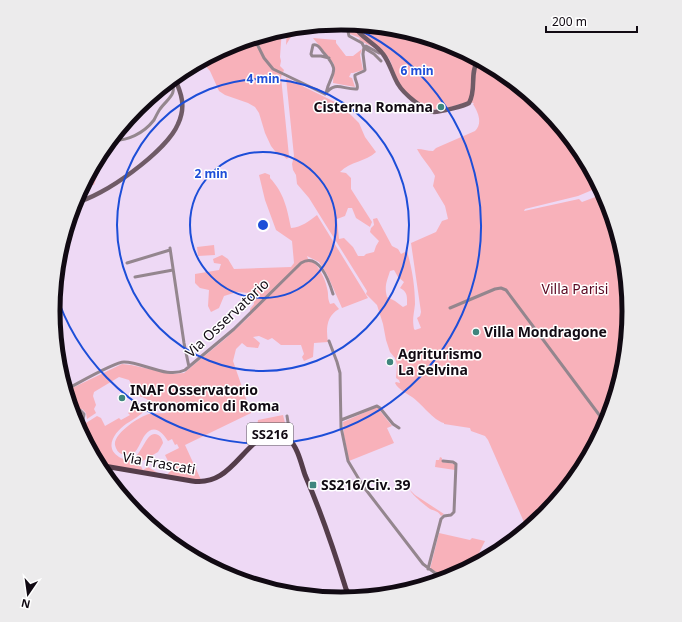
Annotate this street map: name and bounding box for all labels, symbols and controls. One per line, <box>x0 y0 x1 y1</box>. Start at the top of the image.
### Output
scale bar <box>546 8 637 34</box>
text: 200 m <box>552 13 587 30</box>
text: 6 min <box>400 62 434 79</box>
text: 4 min <box>246 70 280 87</box>
place label: Cisterna Romana <box>314 97 433 116</box>
marker: Cisterna Romana <box>436 102 446 112</box>
text: 2 min <box>194 165 228 182</box>
centre of rings <box>256 218 270 232</box>
street label: Via Osservatorio <box>181 274 273 361</box>
park label: Villa Parisi <box>542 279 608 298</box>
place label: Villa Mondragone <box>484 322 607 341</box>
marker: Villa Mondragone <box>471 327 481 337</box>
place label: Agriturismo La Selvina <box>398 344 482 379</box>
marker: Agriturismo La Selvina <box>385 357 395 367</box>
place label: INAF Osservatorio Astronomico di Roma <box>130 380 279 415</box>
marker: INAF Osservatorio Astronomico di Roma <box>117 393 127 403</box>
road number: SS216 <box>247 423 293 445</box>
street label: Via Frascati <box>121 447 197 478</box>
place label: SS216/Civ. 39 <box>321 475 410 494</box>
marker: SS216/Civ. 39 <box>308 480 318 490</box>
north arrow <box>8 574 48 614</box>
text: N <box>20 596 32 613</box>

